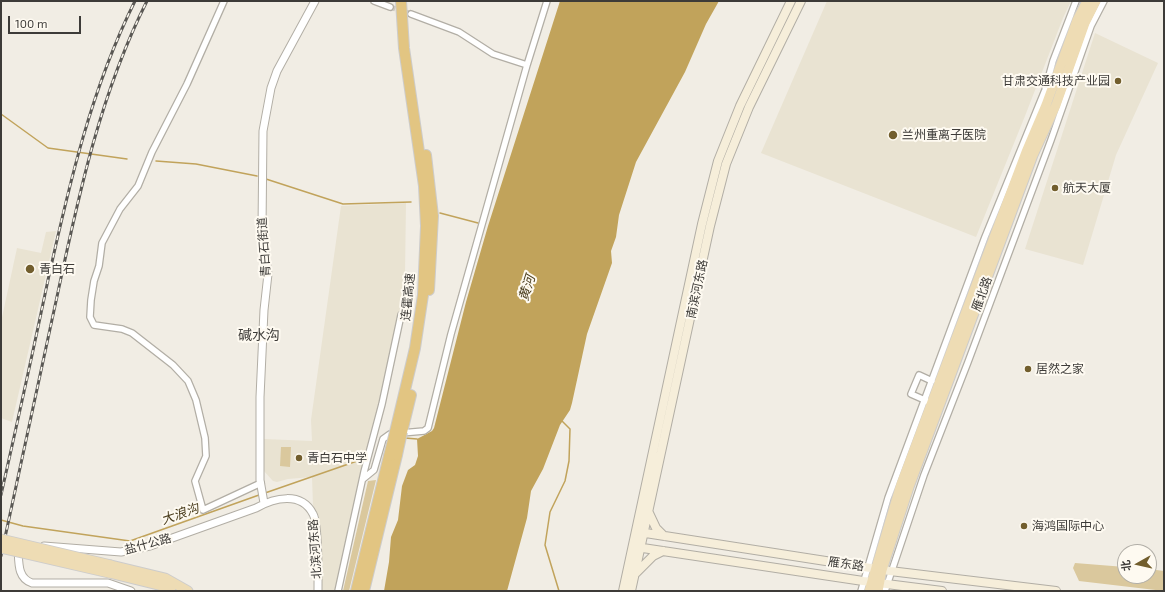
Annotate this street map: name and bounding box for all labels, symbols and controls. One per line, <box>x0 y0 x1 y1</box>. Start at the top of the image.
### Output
scale bar <box>10 8 83 34</box>
text: 100 m <box>15 16 47 30</box>
place label: 甘肃交通科技产业园 <box>1002 74 1110 88</box>
marker: 甘肃交通科技产业园 <box>1113 76 1123 86</box>
place label: 兰州重离子医院 <box>902 128 986 142</box>
marker: 兰州重离子医院 <box>887 129 899 141</box>
place label: 航天大厦 <box>1063 181 1111 195</box>
marker: 航天大厦 <box>1050 183 1060 193</box>
street label: 青白石街道 <box>255 217 273 277</box>
street label: 南滨河东路 <box>684 258 710 320</box>
place label: 青白石 <box>39 262 75 276</box>
marker: 青白石 <box>24 263 36 275</box>
street label: 连霍高速 <box>398 272 418 322</box>
water label: 黄河 <box>516 273 538 303</box>
street label: 雁北路 <box>969 275 995 313</box>
district label: 碱水沟 <box>238 327 280 343</box>
place label: 居然之家 <box>1036 362 1084 376</box>
marker: 居然之家 <box>1023 364 1033 374</box>
place label: 青白石中学 <box>307 451 367 465</box>
marker: 青白石中学 <box>294 453 304 463</box>
water label: 大浪沟 <box>159 500 201 528</box>
street label: 北滨河东路 <box>306 519 324 579</box>
place label: 海鸿国际中心 <box>1032 519 1104 533</box>
marker: 海鸿国际中心 <box>1019 521 1029 531</box>
street label: 盐什公路 <box>123 531 173 557</box>
north arrow <box>1117 544 1157 584</box>
street label: 雁东路 <box>827 554 865 574</box>
text: 北 <box>1118 559 1133 572</box>

